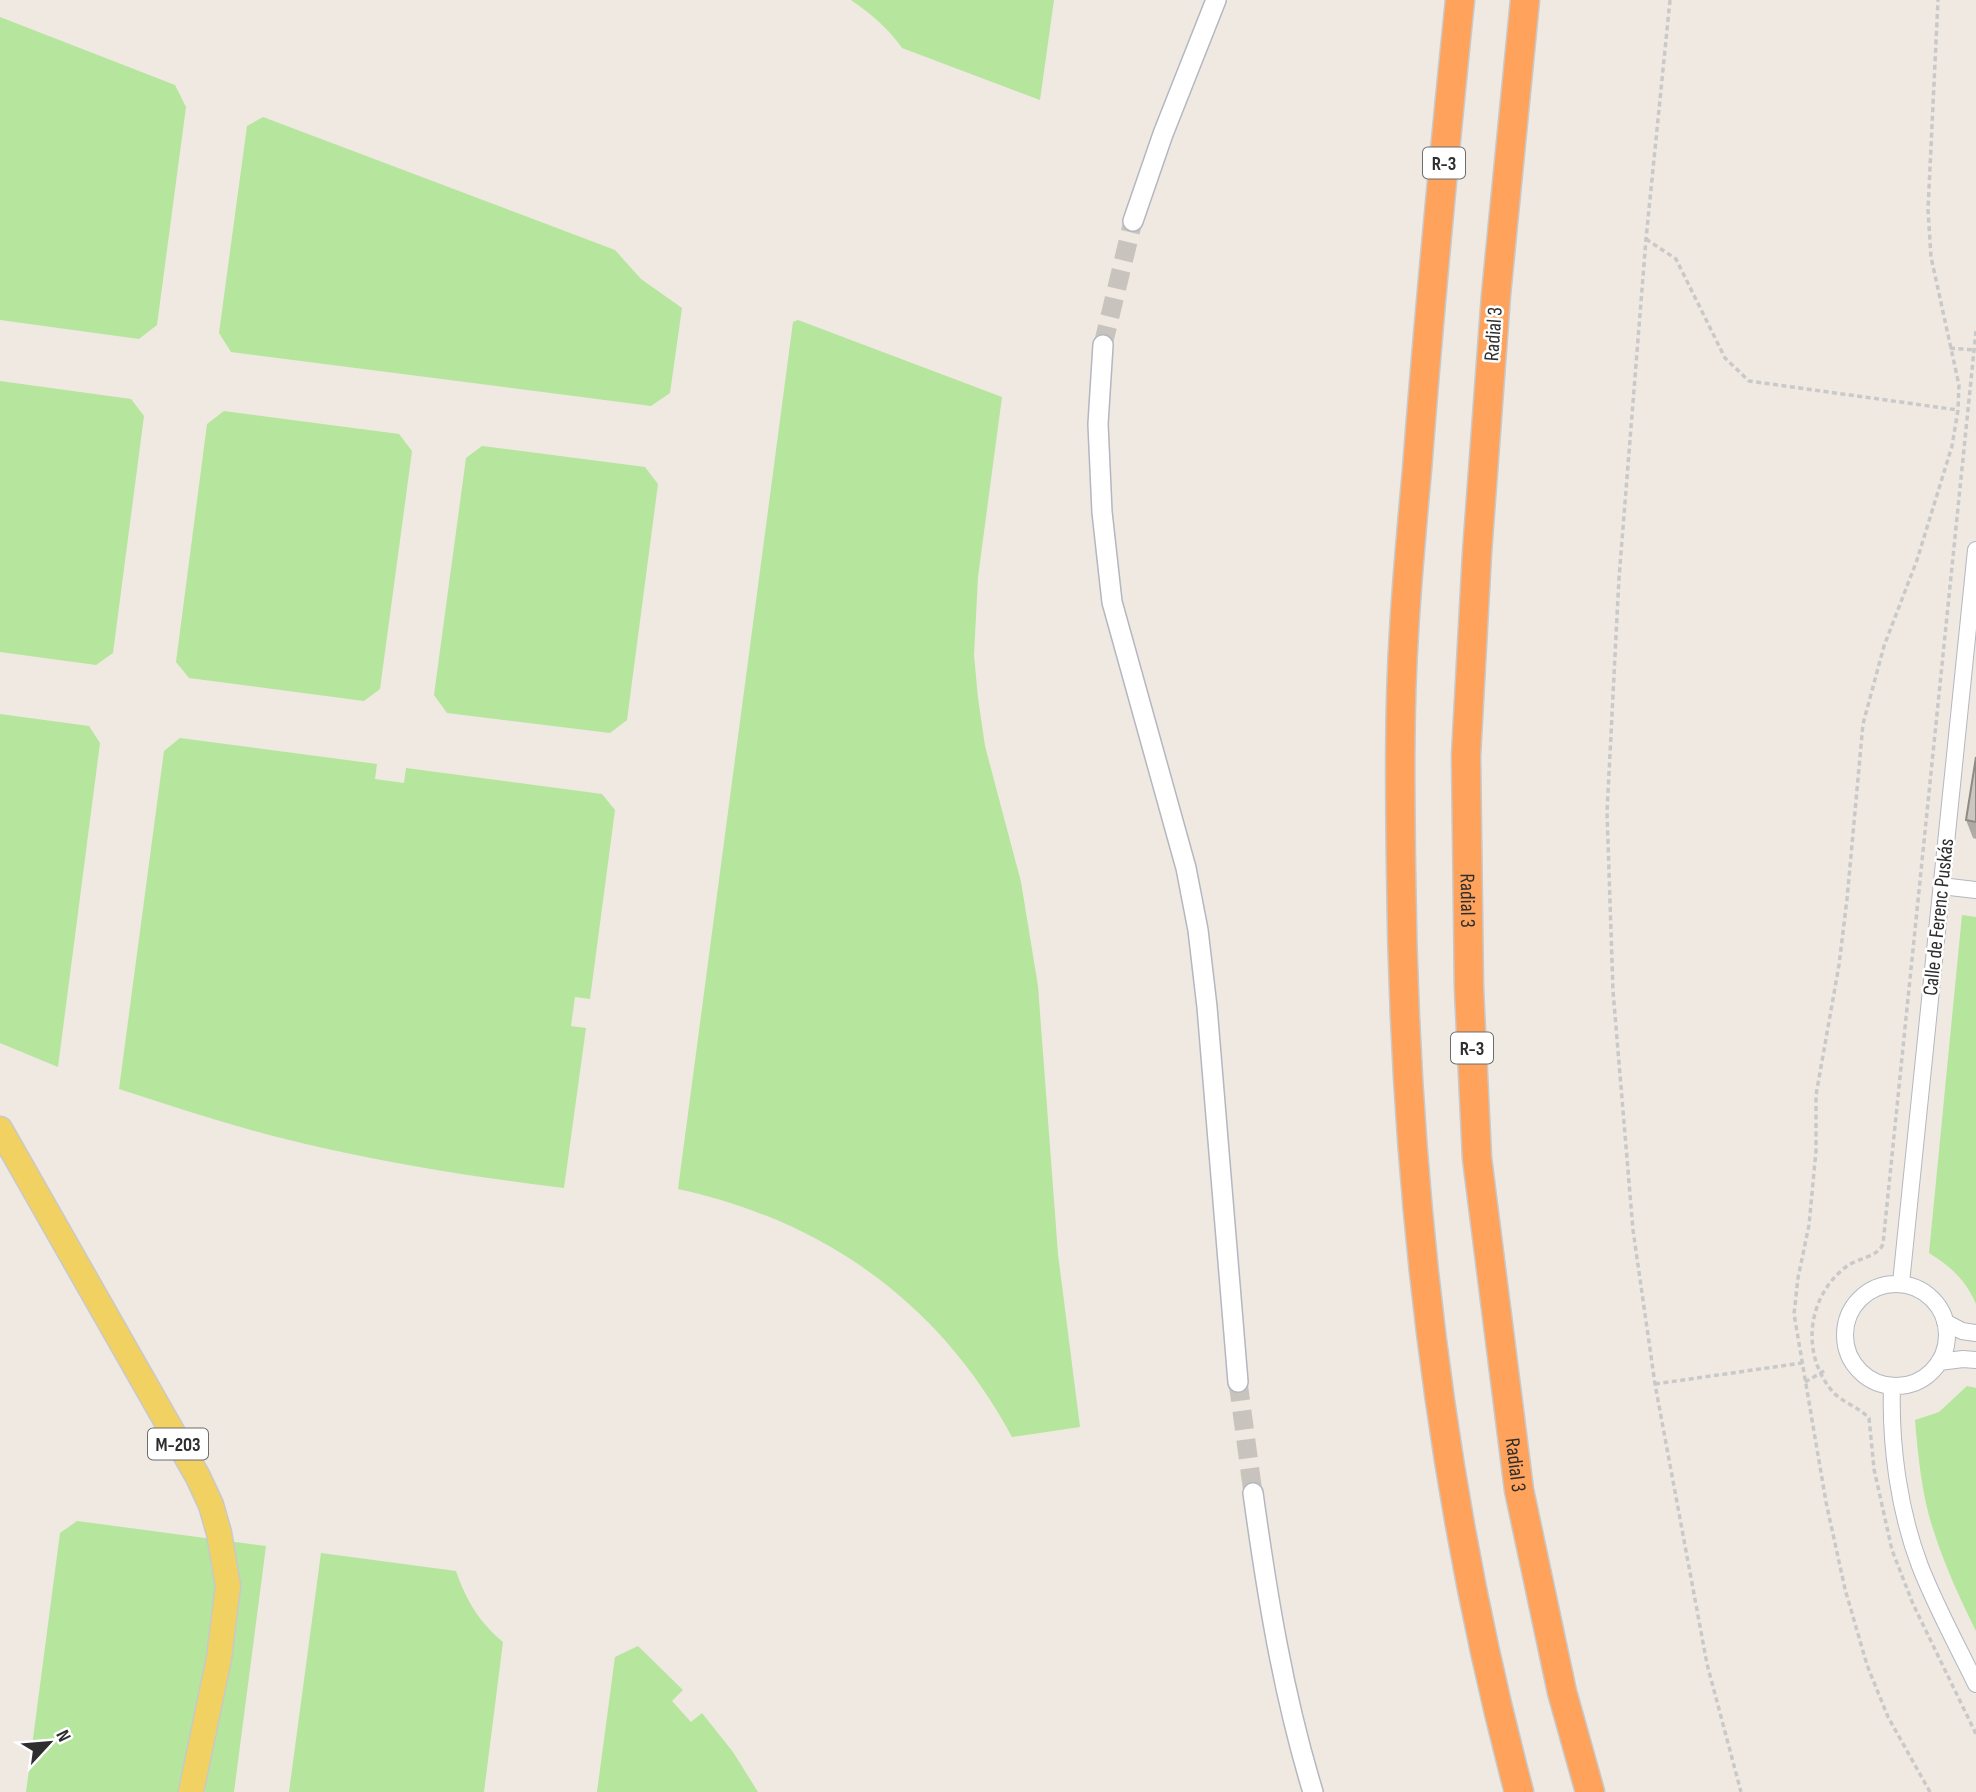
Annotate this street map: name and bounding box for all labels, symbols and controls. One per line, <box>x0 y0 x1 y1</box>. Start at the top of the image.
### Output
road number: R-3 <box>1423 148 1465 178</box>
street label: Radial 3 <box>1479 306 1508 362</box>
street label: Calle de Ferenc Puskás <box>1918 837 1959 997</box>
street label: Radial 3 <box>1455 873 1480 928</box>
road number: R-3 <box>1451 1032 1493 1064</box>
road number: M-203 <box>148 1428 208 1460</box>
street label: Radial 3 <box>1500 1436 1531 1494</box>
north arrow <box>14 1708 84 1778</box>
text: N <box>50 1727 75 1746</box>

